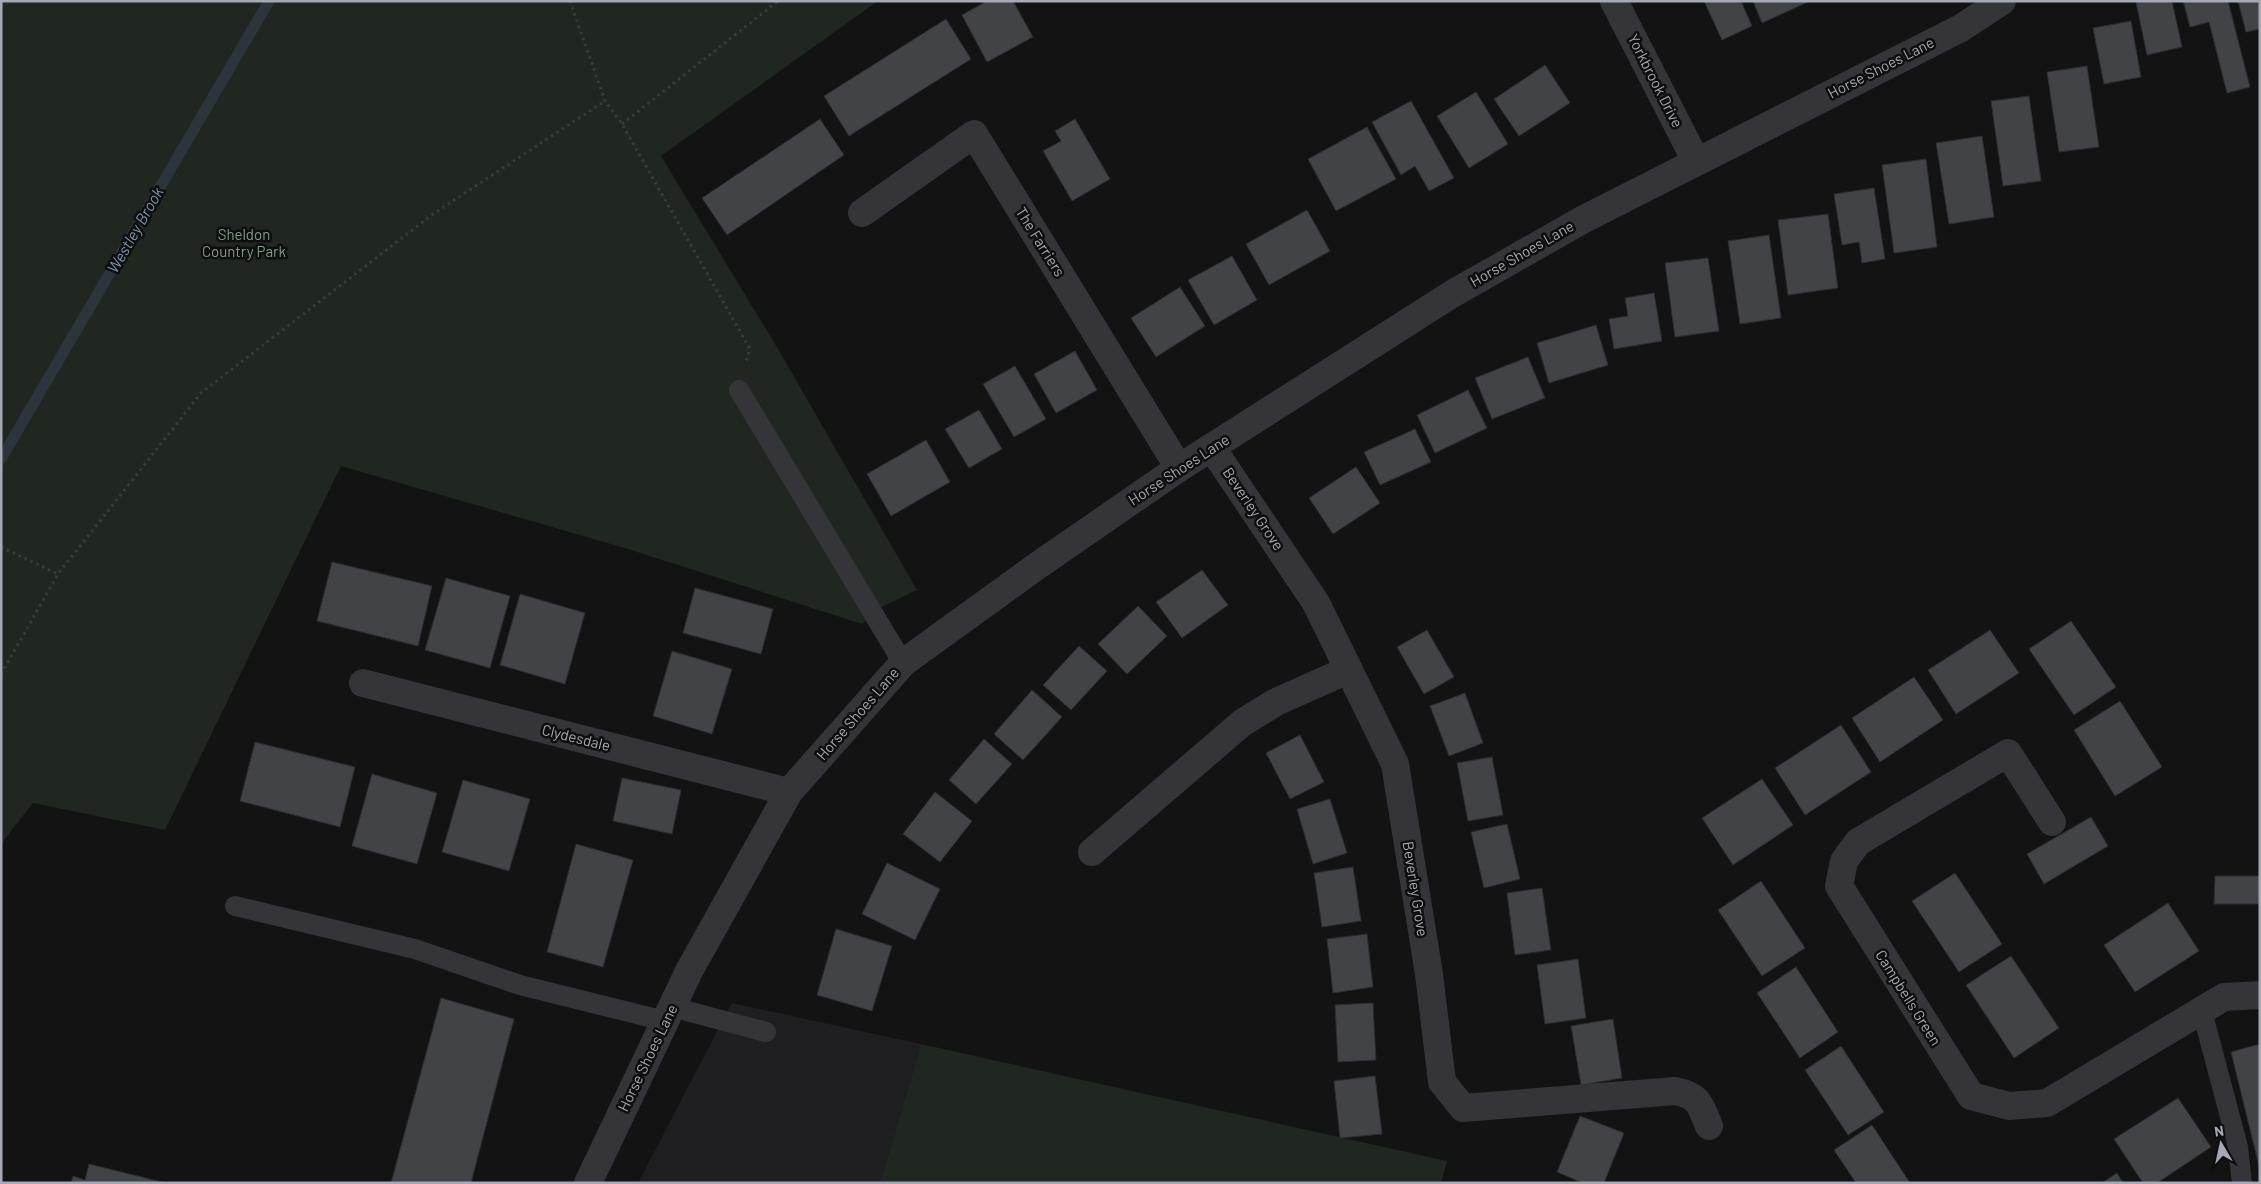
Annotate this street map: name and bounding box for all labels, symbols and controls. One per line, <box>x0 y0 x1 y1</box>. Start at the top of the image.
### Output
street label: Yorkbrook Drive <box>1625 31 1687 130</box>
street label: Horse Shoes Lane <box>1824 33 1937 102</box>
water label: Westley Brook <box>102 183 167 276</box>
street label: The Farriers <box>1012 203 1069 280</box>
street label: Horse Shoes Lane <box>1466 216 1577 290</box>
park label: Sheldon Country Park <box>202 225 287 260</box>
street label: Horse Shoes Lane <box>1125 430 1232 509</box>
street label: Beverley Grove <box>1220 464 1288 553</box>
street label: Horse Shoes Lane <box>812 663 902 763</box>
street label: Clydesdale <box>540 720 612 754</box>
street label: Beverley Grove <box>1400 840 1432 938</box>
street label: Campbells Green <box>1872 946 1945 1049</box>
street label: Horse Shoes Lane <box>613 1001 681 1114</box>
north arrow <box>2196 1119 2246 1169</box>
text: N <box>2213 1122 2225 1140</box>

